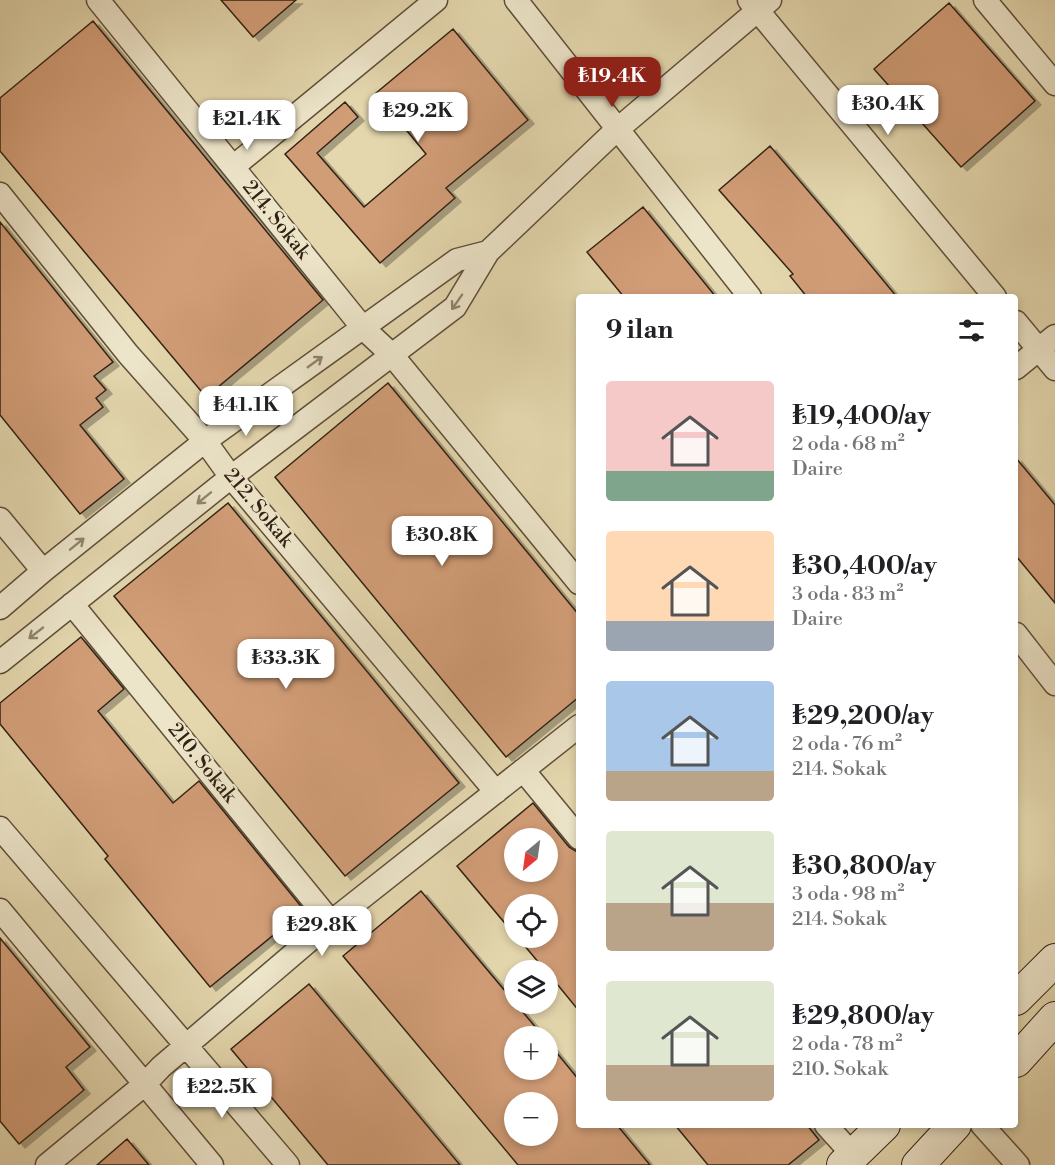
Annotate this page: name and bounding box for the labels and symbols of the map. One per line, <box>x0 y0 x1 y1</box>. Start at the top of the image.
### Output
pin: ₺19.4K <box>563 57 661 108</box>
pin: ₺30.4K <box>839 85 937 136</box>
pin: ₺29.2K <box>369 92 467 143</box>
pin: ₺21.4K <box>198 100 296 151</box>
street label: 214. Sokak <box>237 175 316 266</box>
one-way arrow <box>451 293 463 309</box>
one-way arrow <box>307 356 323 368</box>
pin: ₺41.1K <box>197 386 295 437</box>
street label: 212. Sokak <box>218 464 299 554</box>
one-way arrow <box>196 492 212 505</box>
pin: ₺30.8K <box>393 516 491 567</box>
one-way arrow <box>69 537 85 550</box>
one-way arrow <box>28 627 44 640</box>
pin: ₺33.3K <box>237 639 335 690</box>
street label: 210. Sokak <box>162 718 243 809</box>
north arrow <box>504 828 558 882</box>
pin: ₺29.8K <box>273 906 371 957</box>
pin: ₺22.5K <box>173 1068 271 1119</box>

